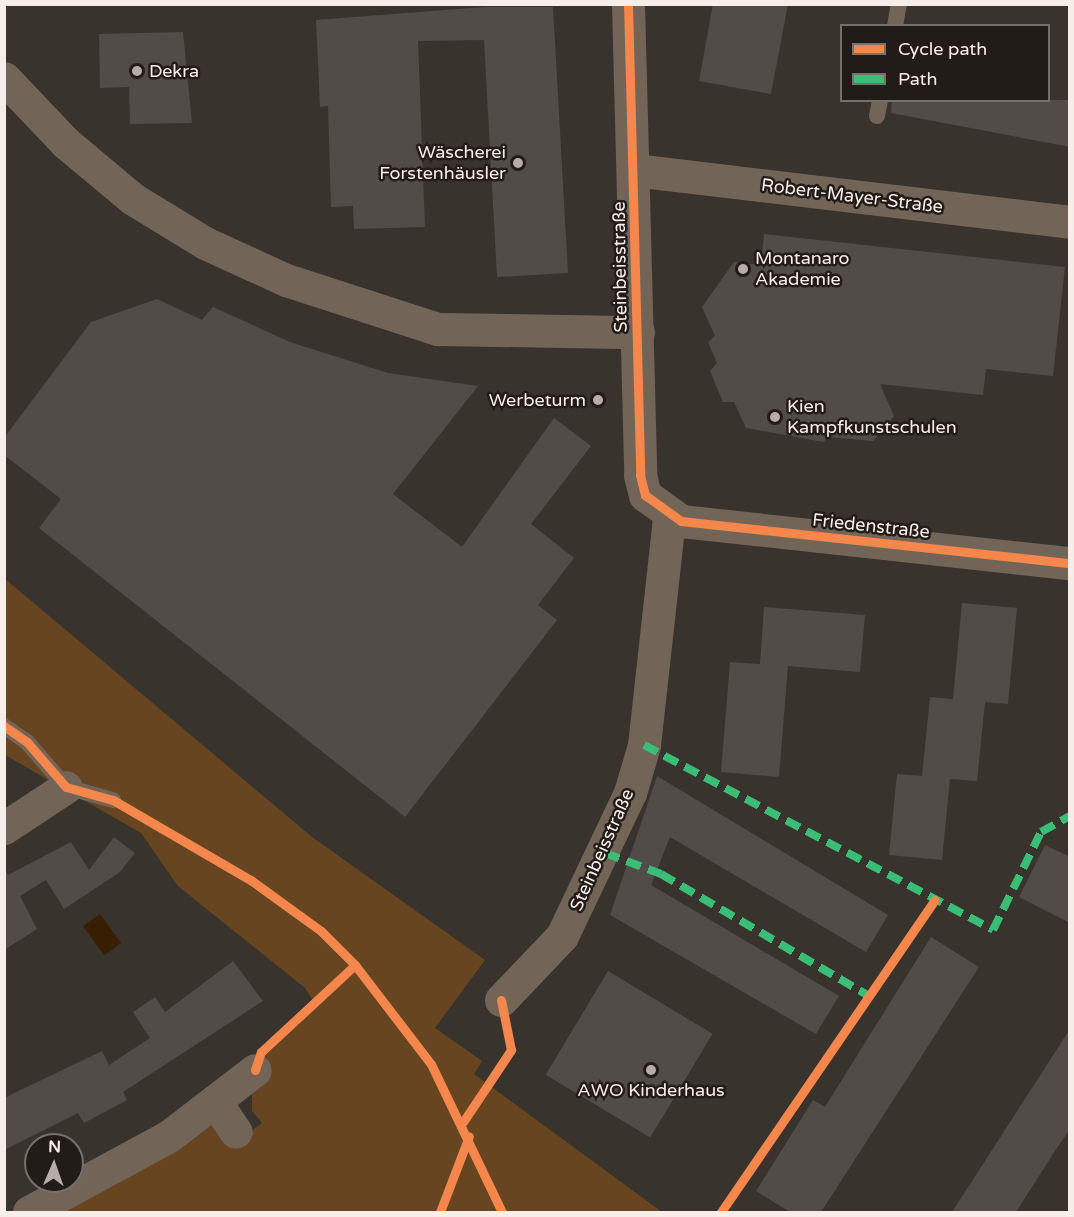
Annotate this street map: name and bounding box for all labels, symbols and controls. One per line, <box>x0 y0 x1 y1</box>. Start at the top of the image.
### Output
legend <box>840 24 1050 102</box>
text: Cycle path <box>898 38 987 60</box>
place label: Dekra <box>149 60 199 82</box>
marker: Dekra <box>130 64 144 78</box>
text: Path <box>898 68 937 90</box>
place label: Wäscherei Forstenhäusler <box>379 142 506 184</box>
marker: Wäscherei Forstenhäusler <box>511 156 525 170</box>
street label: Robert-Mayer-Straße <box>760 174 944 218</box>
street label: Steinbeisstraße <box>608 201 632 333</box>
place label: Montanaro Akademie <box>755 248 849 290</box>
marker: Montanaro Akademie <box>736 262 750 276</box>
place label: Werbeturm <box>489 389 586 411</box>
marker: Werbeturm <box>591 393 605 407</box>
place label: Kien Kampfkunstschulen <box>787 396 957 438</box>
marker: Kien Kampfkunstschulen <box>768 410 782 424</box>
street label: Friedenstraße <box>811 509 931 543</box>
street label: Steinbeisstraße <box>565 786 639 914</box>
marker: AWO Kinderhaus <box>644 1063 658 1077</box>
place label: AWO Kinderhaus <box>577 1079 725 1101</box>
north arrow <box>24 1133 84 1193</box>
text: N <box>48 1137 61 1157</box>

